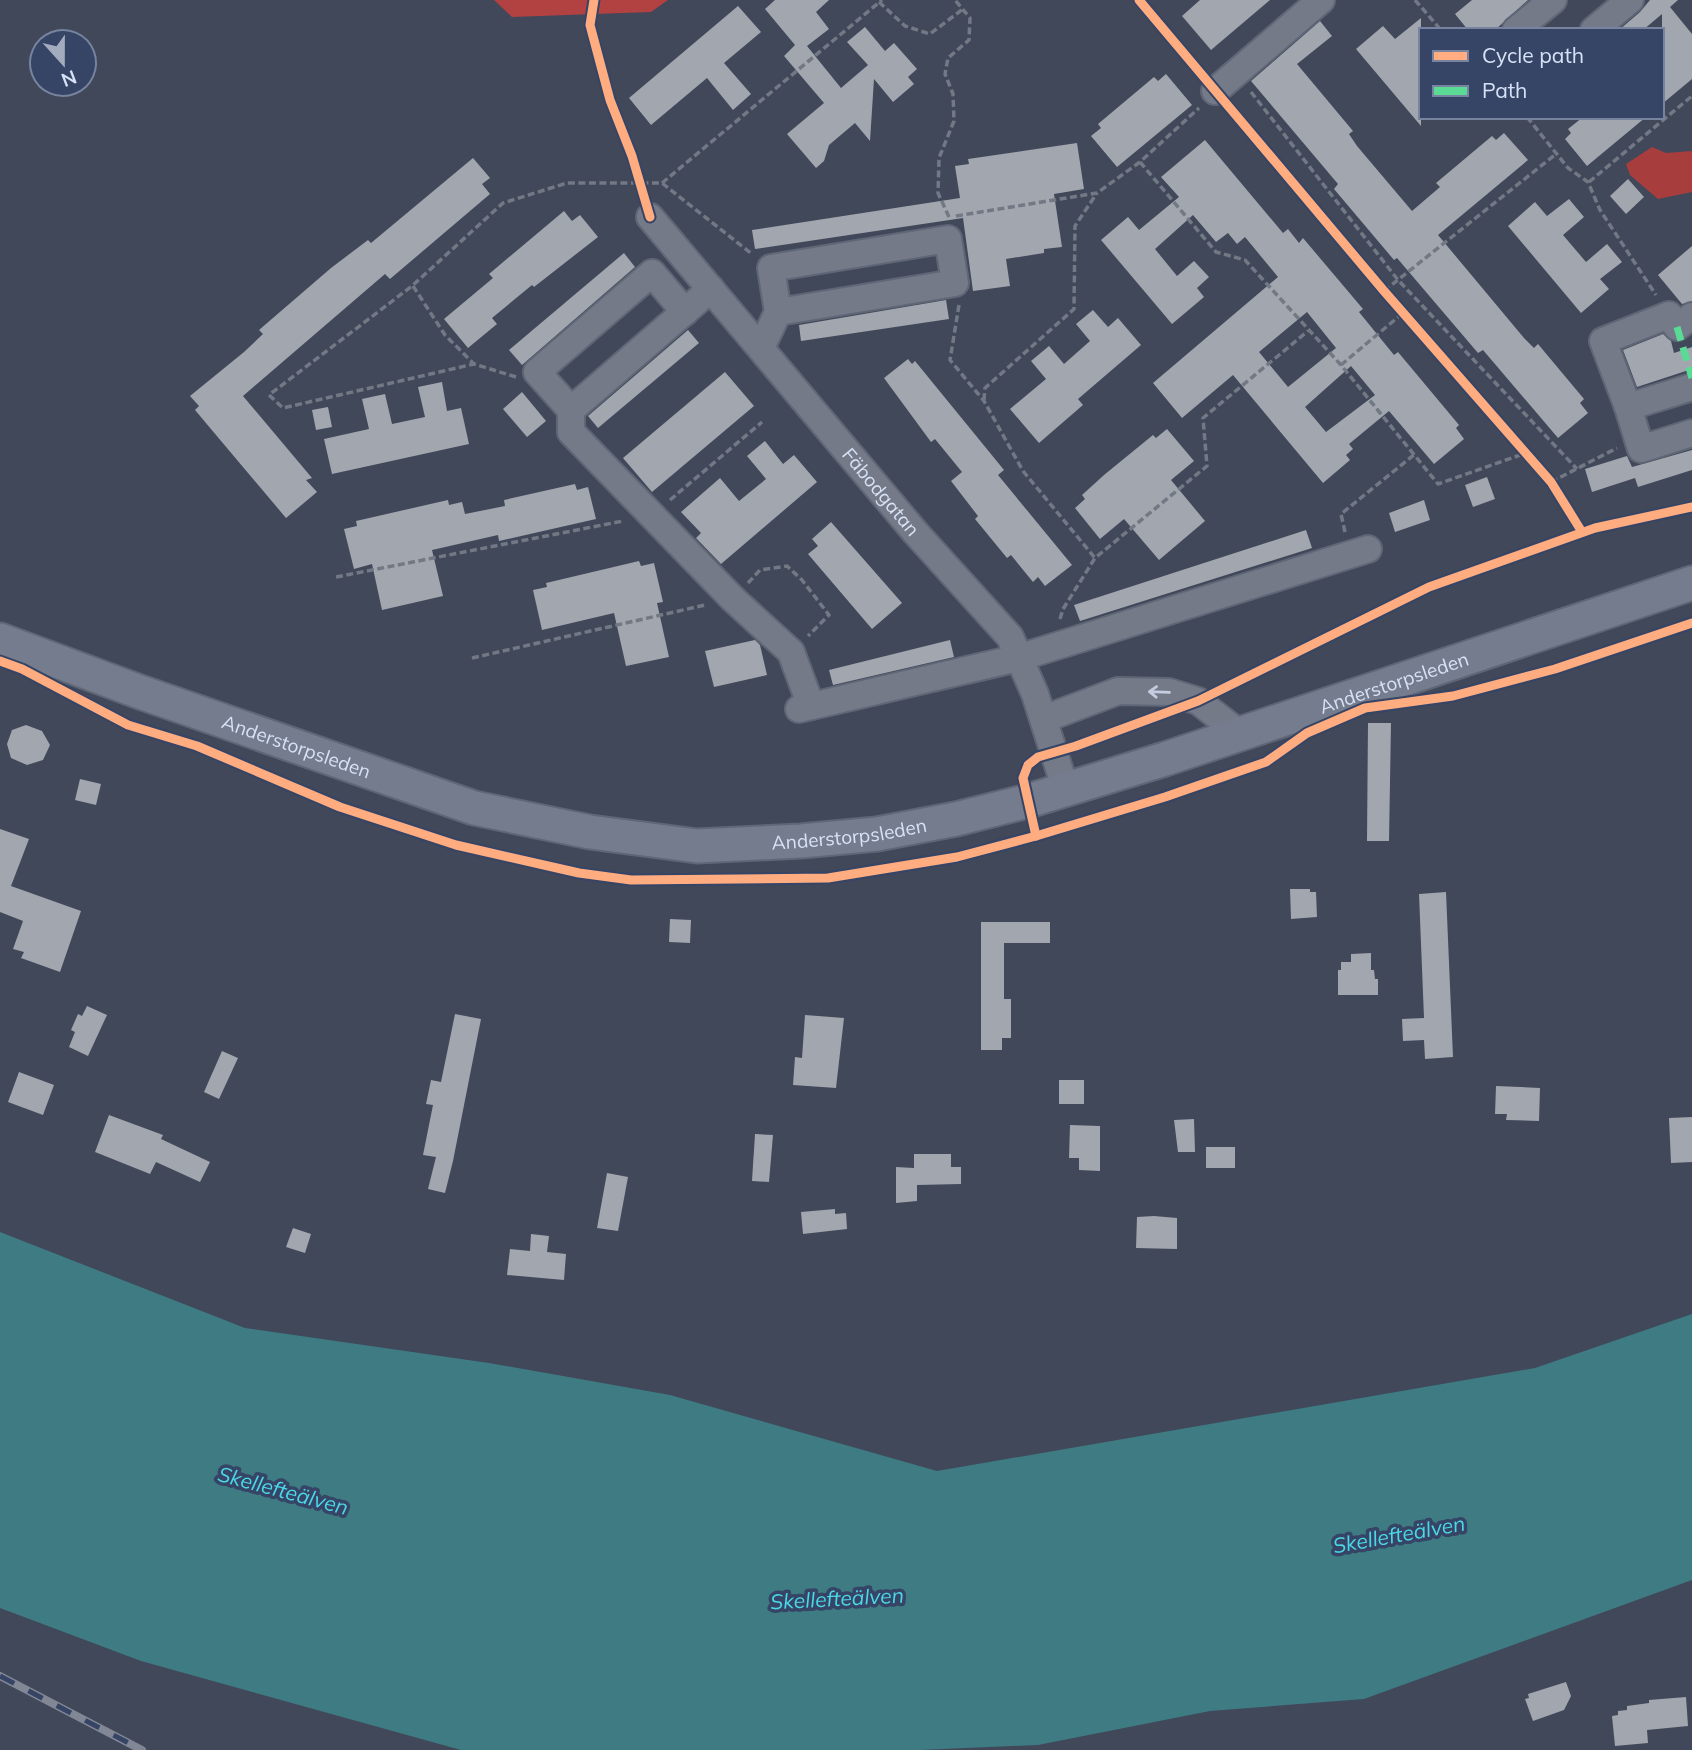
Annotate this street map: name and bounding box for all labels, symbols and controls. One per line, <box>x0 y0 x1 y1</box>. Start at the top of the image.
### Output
north arrow <box>28 28 98 98</box>
legend <box>1419 28 1664 119</box>
text: Cycle path <box>1482 42 1584 68</box>
text: N <box>58 65 80 93</box>
text: Path <box>1482 77 1527 103</box>
street label: Fäbodgatan <box>837 443 925 541</box>
street label: Anderstorpsleden <box>1316 646 1472 719</box>
one-way arrow <box>1148 686 1171 699</box>
street label: Anderstorpsleden <box>219 709 374 783</box>
street label: Anderstorpsleden <box>771 813 929 854</box>
water label: Skellefteälven <box>215 1460 351 1520</box>
water label: Skellefteälven <box>1331 1510 1467 1558</box>
water label: Skellefteälven <box>769 1582 905 1614</box>

